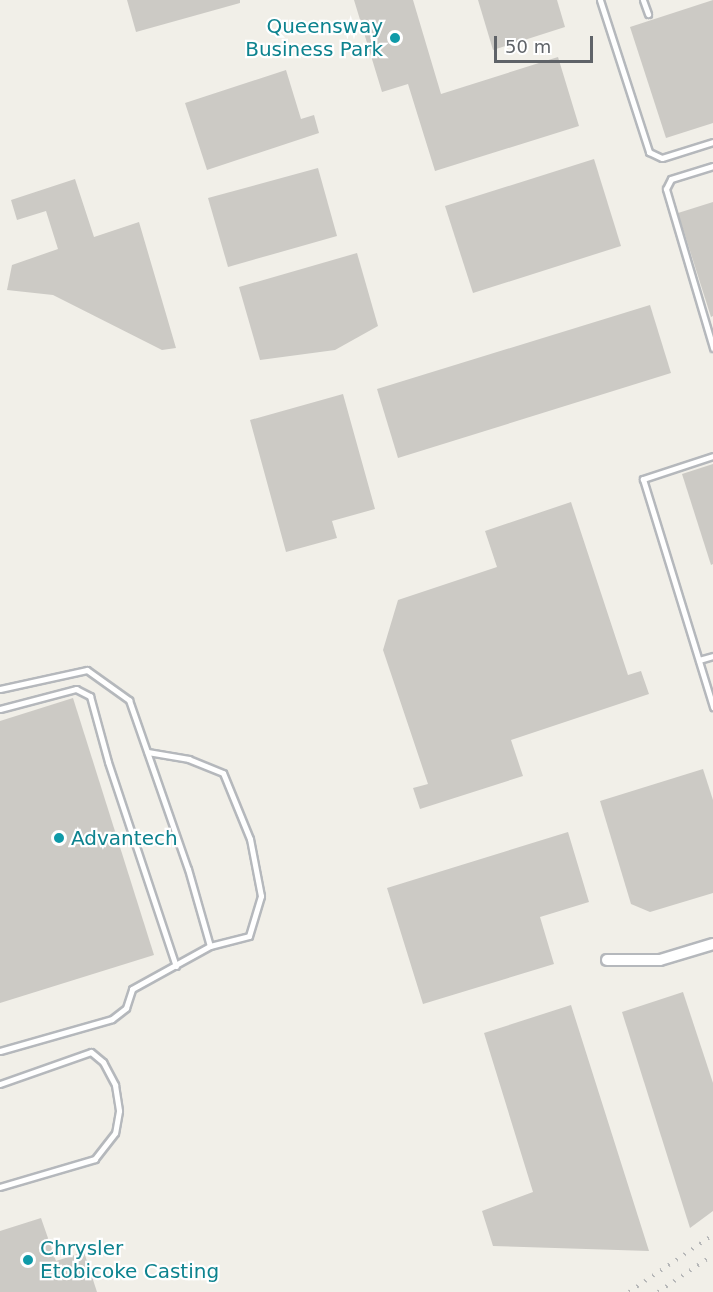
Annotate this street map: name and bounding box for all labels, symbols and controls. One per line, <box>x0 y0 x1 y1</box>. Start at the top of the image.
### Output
place label: Queensway Business Park <box>245 14 383 61</box>
scale bar <box>497 24 596 62</box>
marker: Queensway Business Park <box>388 31 402 45</box>
text: 50 m <box>505 36 551 57</box>
place label: Advantech <box>71 826 178 850</box>
marker: Advantech <box>52 831 66 845</box>
place label: Chrysler Etobicoke Casting <box>40 1236 219 1283</box>
marker: Chrysler Etobicoke Casting <box>21 1253 35 1267</box>

